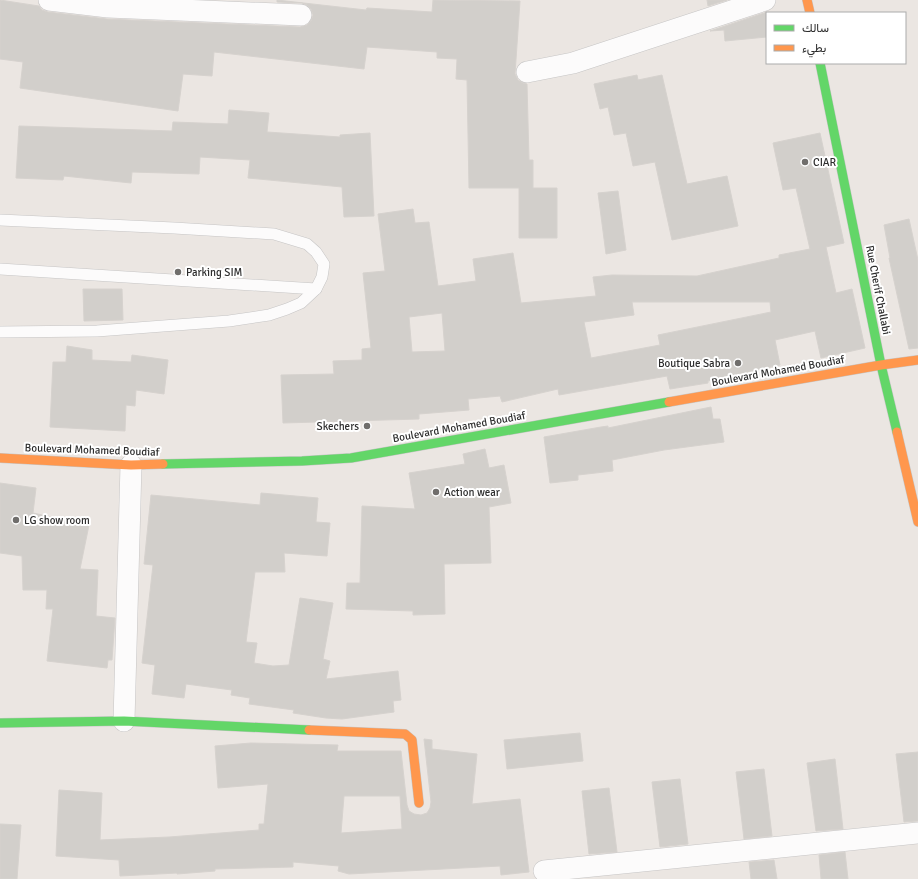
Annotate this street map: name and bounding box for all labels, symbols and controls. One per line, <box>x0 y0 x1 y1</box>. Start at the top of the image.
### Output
legend <box>766 12 906 64</box>
text: سالك <box>802 21 829 36</box>
text: بطيء <box>802 41 826 58</box>
place label: CIAR <box>813 156 837 169</box>
marker: CIAR <box>800 157 810 167</box>
street label: Rue Cherif Challabi <box>863 244 893 336</box>
place label: Parking SIM <box>186 266 243 279</box>
marker: Parking SIM <box>173 267 183 277</box>
street label: Boulevard Mohamed Boudiaf <box>711 353 847 389</box>
place label: Boutique Sabra <box>658 357 730 370</box>
marker: Boutique Sabra <box>733 358 743 368</box>
street label: Boulevard Mohamed Boudiaf <box>392 409 528 445</box>
place label: Skechers <box>317 420 359 433</box>
marker: Skechers <box>362 421 372 431</box>
street label: Boulevard Mohamed Boudiaf <box>24 441 161 459</box>
place label: Action wear <box>444 486 500 499</box>
marker: Action wear <box>431 487 441 497</box>
place label: LG show room <box>24 514 90 527</box>
marker: LG show room <box>11 515 21 525</box>

